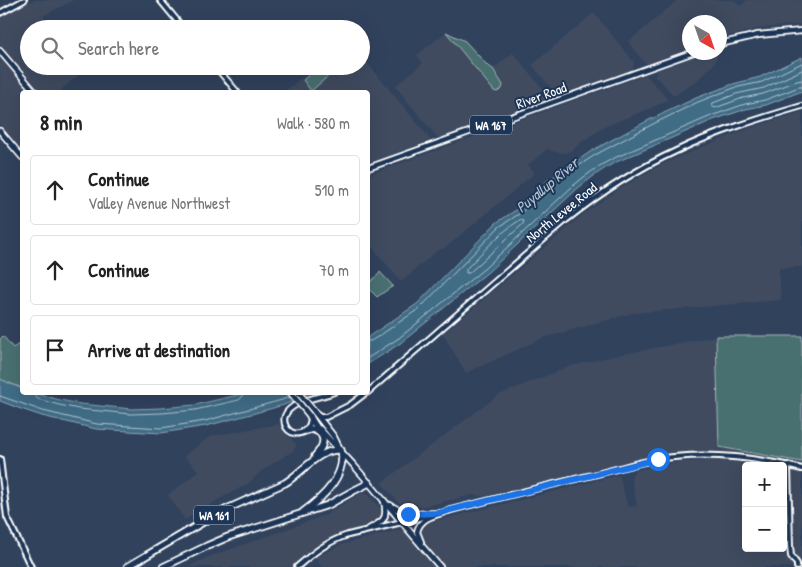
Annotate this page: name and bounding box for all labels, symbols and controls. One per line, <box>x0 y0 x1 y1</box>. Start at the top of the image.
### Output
north arrow <box>682 15 727 60</box>
search box <box>20 20 370 75</box>
icon: search <box>38 34 66 62</box>
text: Search here <box>78 35 159 61</box>
street label: River Road <box>513 77 569 113</box>
text: 8 min <box>40 108 82 137</box>
text: Walk · 580 m <box>277 112 350 134</box>
road number: WA 167 <box>470 116 512 134</box>
water label: Puyallup River <box>511 151 584 217</box>
text: Continue <box>88 166 149 192</box>
icon: ahead <box>41 176 69 204</box>
street label: North Levee Road <box>522 177 601 246</box>
text: 510 m <box>315 179 349 201</box>
text: Valley Avenue Northwest <box>88 192 230 214</box>
icon: ahead <box>41 256 69 284</box>
text: Continue <box>88 257 149 283</box>
text: 70 m <box>319 259 349 281</box>
icon: arrive <box>41 336 69 364</box>
text: Arrive at destination <box>88 337 230 363</box>
route start <box>647 448 670 471</box>
map controls <box>742 462 787 552</box>
button: + <box>742 462 787 507</box>
route end <box>397 503 420 526</box>
road number: WA 161 <box>194 506 234 524</box>
button: − <box>742 507 787 552</box>

